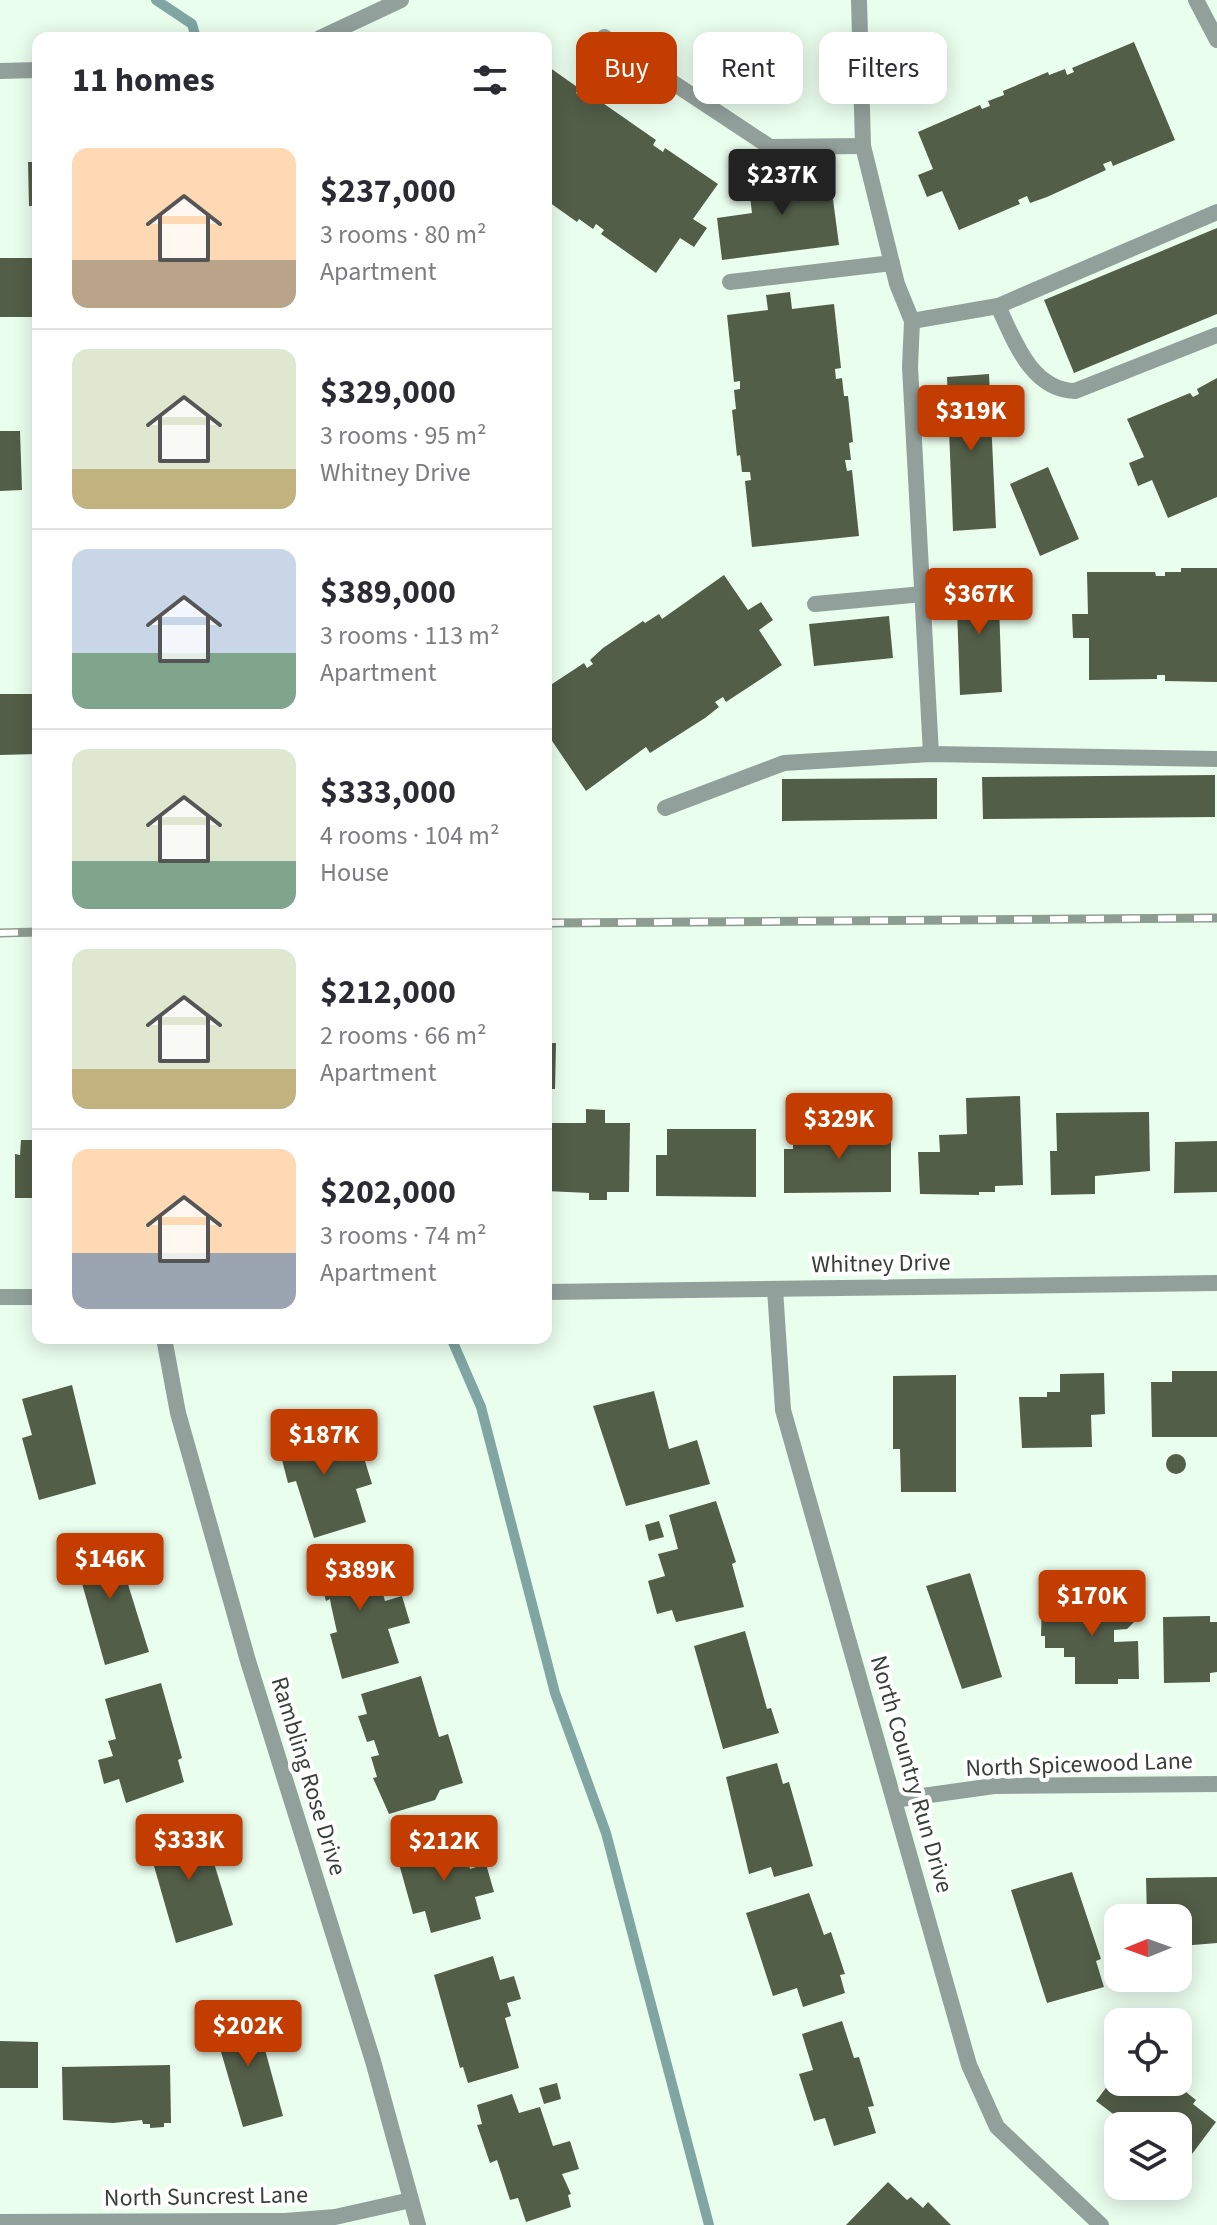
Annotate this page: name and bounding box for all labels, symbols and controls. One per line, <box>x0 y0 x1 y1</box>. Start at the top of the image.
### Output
chip: Buy <box>576 32 677 104</box>
chip: Rent <box>693 32 803 104</box>
chip: Filters <box>819 32 947 104</box>
text: 11 homes <box>72 56 215 105</box>
icon: filters <box>468 58 512 102</box>
pin: $237K <box>726 149 838 217</box>
text: $237K <box>747 156 817 193</box>
text: $237,000 <box>320 167 456 216</box>
icon: home <box>136 180 232 276</box>
text: 3 rooms · 80 m² <box>320 216 487 253</box>
text: Apartment <box>320 253 437 290</box>
text: $329,000 <box>320 368 456 417</box>
icon: home <box>136 381 232 477</box>
pin: $319K <box>915 385 1027 453</box>
text: $319K <box>936 392 1006 429</box>
text: 3 rooms · 95 m² <box>320 417 487 454</box>
text: Whitney Drive <box>320 454 471 491</box>
text: $389,000 <box>320 568 456 617</box>
pin: $367K <box>923 568 1035 636</box>
text: $367K <box>944 575 1014 612</box>
icon: home <box>136 581 232 677</box>
text: 3 rooms · 113 m² <box>320 617 499 654</box>
text: Apartment <box>320 654 437 691</box>
text: $333,000 <box>320 768 456 817</box>
icon: home <box>136 781 232 877</box>
text: 4 rooms · 104 m² <box>320 817 499 854</box>
text: House <box>320 854 389 891</box>
text: $212,000 <box>320 968 456 1017</box>
icon: home <box>136 981 232 1077</box>
text: 2 rooms · 66 m² <box>320 1017 487 1054</box>
text: Apartment <box>320 1054 437 1091</box>
pin: $329K <box>783 1093 895 1161</box>
text: $329K <box>804 1100 874 1137</box>
text: $202,000 <box>320 1168 456 1217</box>
icon: home <box>136 1181 232 1277</box>
text: 3 rooms · 74 m² <box>320 1217 487 1254</box>
street label: Whitney Drive <box>811 1245 951 1282</box>
text: Apartment <box>320 1254 437 1291</box>
pin: $187K <box>268 1409 380 1477</box>
text: $187K <box>289 1416 359 1453</box>
pin: $146K <box>54 1533 166 1601</box>
text: $146K <box>75 1540 145 1577</box>
pin: $389K <box>304 1544 416 1612</box>
text: $389K <box>325 1551 395 1588</box>
pin: $170K <box>1036 1570 1148 1638</box>
text: $170K <box>1057 1577 1127 1614</box>
street label: North Country Run Drive <box>861 1651 962 1897</box>
street label: Rambling Rose Drive <box>262 1673 355 1880</box>
street label: North Spicewood Lane <box>965 1743 1193 1786</box>
pin: $333K <box>133 1814 245 1882</box>
pin: $212K <box>388 1815 500 1883</box>
text: $333K <box>154 1821 224 1858</box>
text: $212K <box>409 1822 479 1859</box>
north arrow <box>1104 1904 1192 1992</box>
map controls <box>1104 1904 1192 2200</box>
pin: $202K <box>192 2000 304 2068</box>
text: $202K <box>213 2007 283 2044</box>
button: locate <box>1104 2008 1192 2096</box>
button: layers <box>1104 2112 1192 2200</box>
street label: North Suncrest Lane <box>104 2177 308 2216</box>

